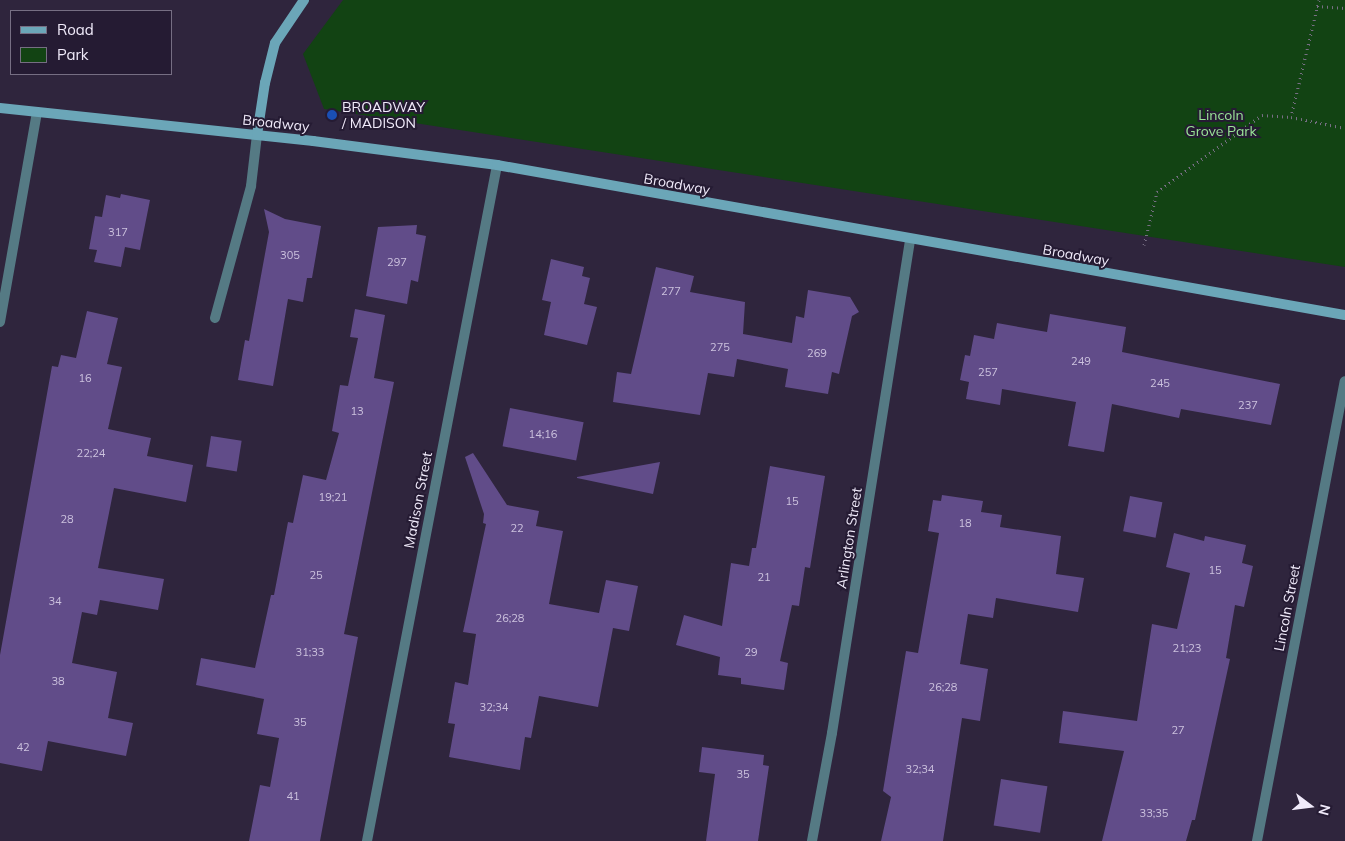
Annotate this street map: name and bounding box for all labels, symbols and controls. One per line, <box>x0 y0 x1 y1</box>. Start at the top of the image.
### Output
legend <box>10 10 172 75</box>
text: Road <box>57 20 94 39</box>
text: Park <box>57 45 89 64</box>
place label: BROADWAY / MADISON <box>342 99 425 132</box>
park label: Lincoln Grove Park <box>1185 107 1257 140</box>
marker: BROADWAY / MADISON <box>326 109 338 121</box>
street label: Broadway <box>242 111 310 135</box>
street label: Broadway <box>643 170 711 198</box>
house number: 317 <box>108 225 128 239</box>
street label: Broadway <box>1042 241 1110 269</box>
house number: 305 <box>280 248 300 262</box>
house number: 297 <box>387 255 407 269</box>
house number: 277 <box>661 284 681 298</box>
house number: 275 <box>710 340 730 354</box>
house number: 269 <box>807 346 827 360</box>
house number: 249 <box>1071 354 1091 368</box>
house number: 257 <box>978 365 998 379</box>
house number: 16 <box>78 371 92 385</box>
house number: 245 <box>1150 376 1170 390</box>
house number: 237 <box>1238 398 1258 412</box>
house number: 13 <box>350 404 364 418</box>
house number: 14;16 <box>529 427 557 441</box>
house number: 22;24 <box>77 446 105 460</box>
street label: Madison Street <box>400 450 436 550</box>
street label: Arlington Street <box>833 486 865 590</box>
house number: 19;21 <box>319 490 347 504</box>
house number: 15 <box>785 494 799 508</box>
house number: 28 <box>60 512 74 526</box>
house number: 18 <box>958 516 972 530</box>
house number: 22 <box>510 521 524 535</box>
house number: 15 <box>1208 563 1222 577</box>
street label: Lincoln Street <box>1270 563 1304 653</box>
house number: 25 <box>309 568 323 582</box>
house number: 21 <box>757 570 771 584</box>
house number: 34 <box>48 594 62 608</box>
house number: 26;28 <box>496 611 524 625</box>
house number: 21;23 <box>1173 641 1201 655</box>
house number: 31;33 <box>296 645 324 659</box>
house number: 29 <box>744 645 758 659</box>
house number: 38 <box>51 674 65 688</box>
house number: 26;28 <box>929 680 957 694</box>
house number: 32;34 <box>480 700 508 714</box>
house number: 35 <box>293 715 307 729</box>
house number: 27 <box>1171 723 1185 737</box>
house number: 42 <box>16 740 30 754</box>
house number: 32;34 <box>906 762 934 776</box>
house number: 35 <box>736 767 750 781</box>
north arrow <box>1285 781 1335 831</box>
house number: 41 <box>286 789 300 803</box>
text: N <box>1314 802 1335 817</box>
house number: 33;35 <box>1140 806 1168 820</box>

